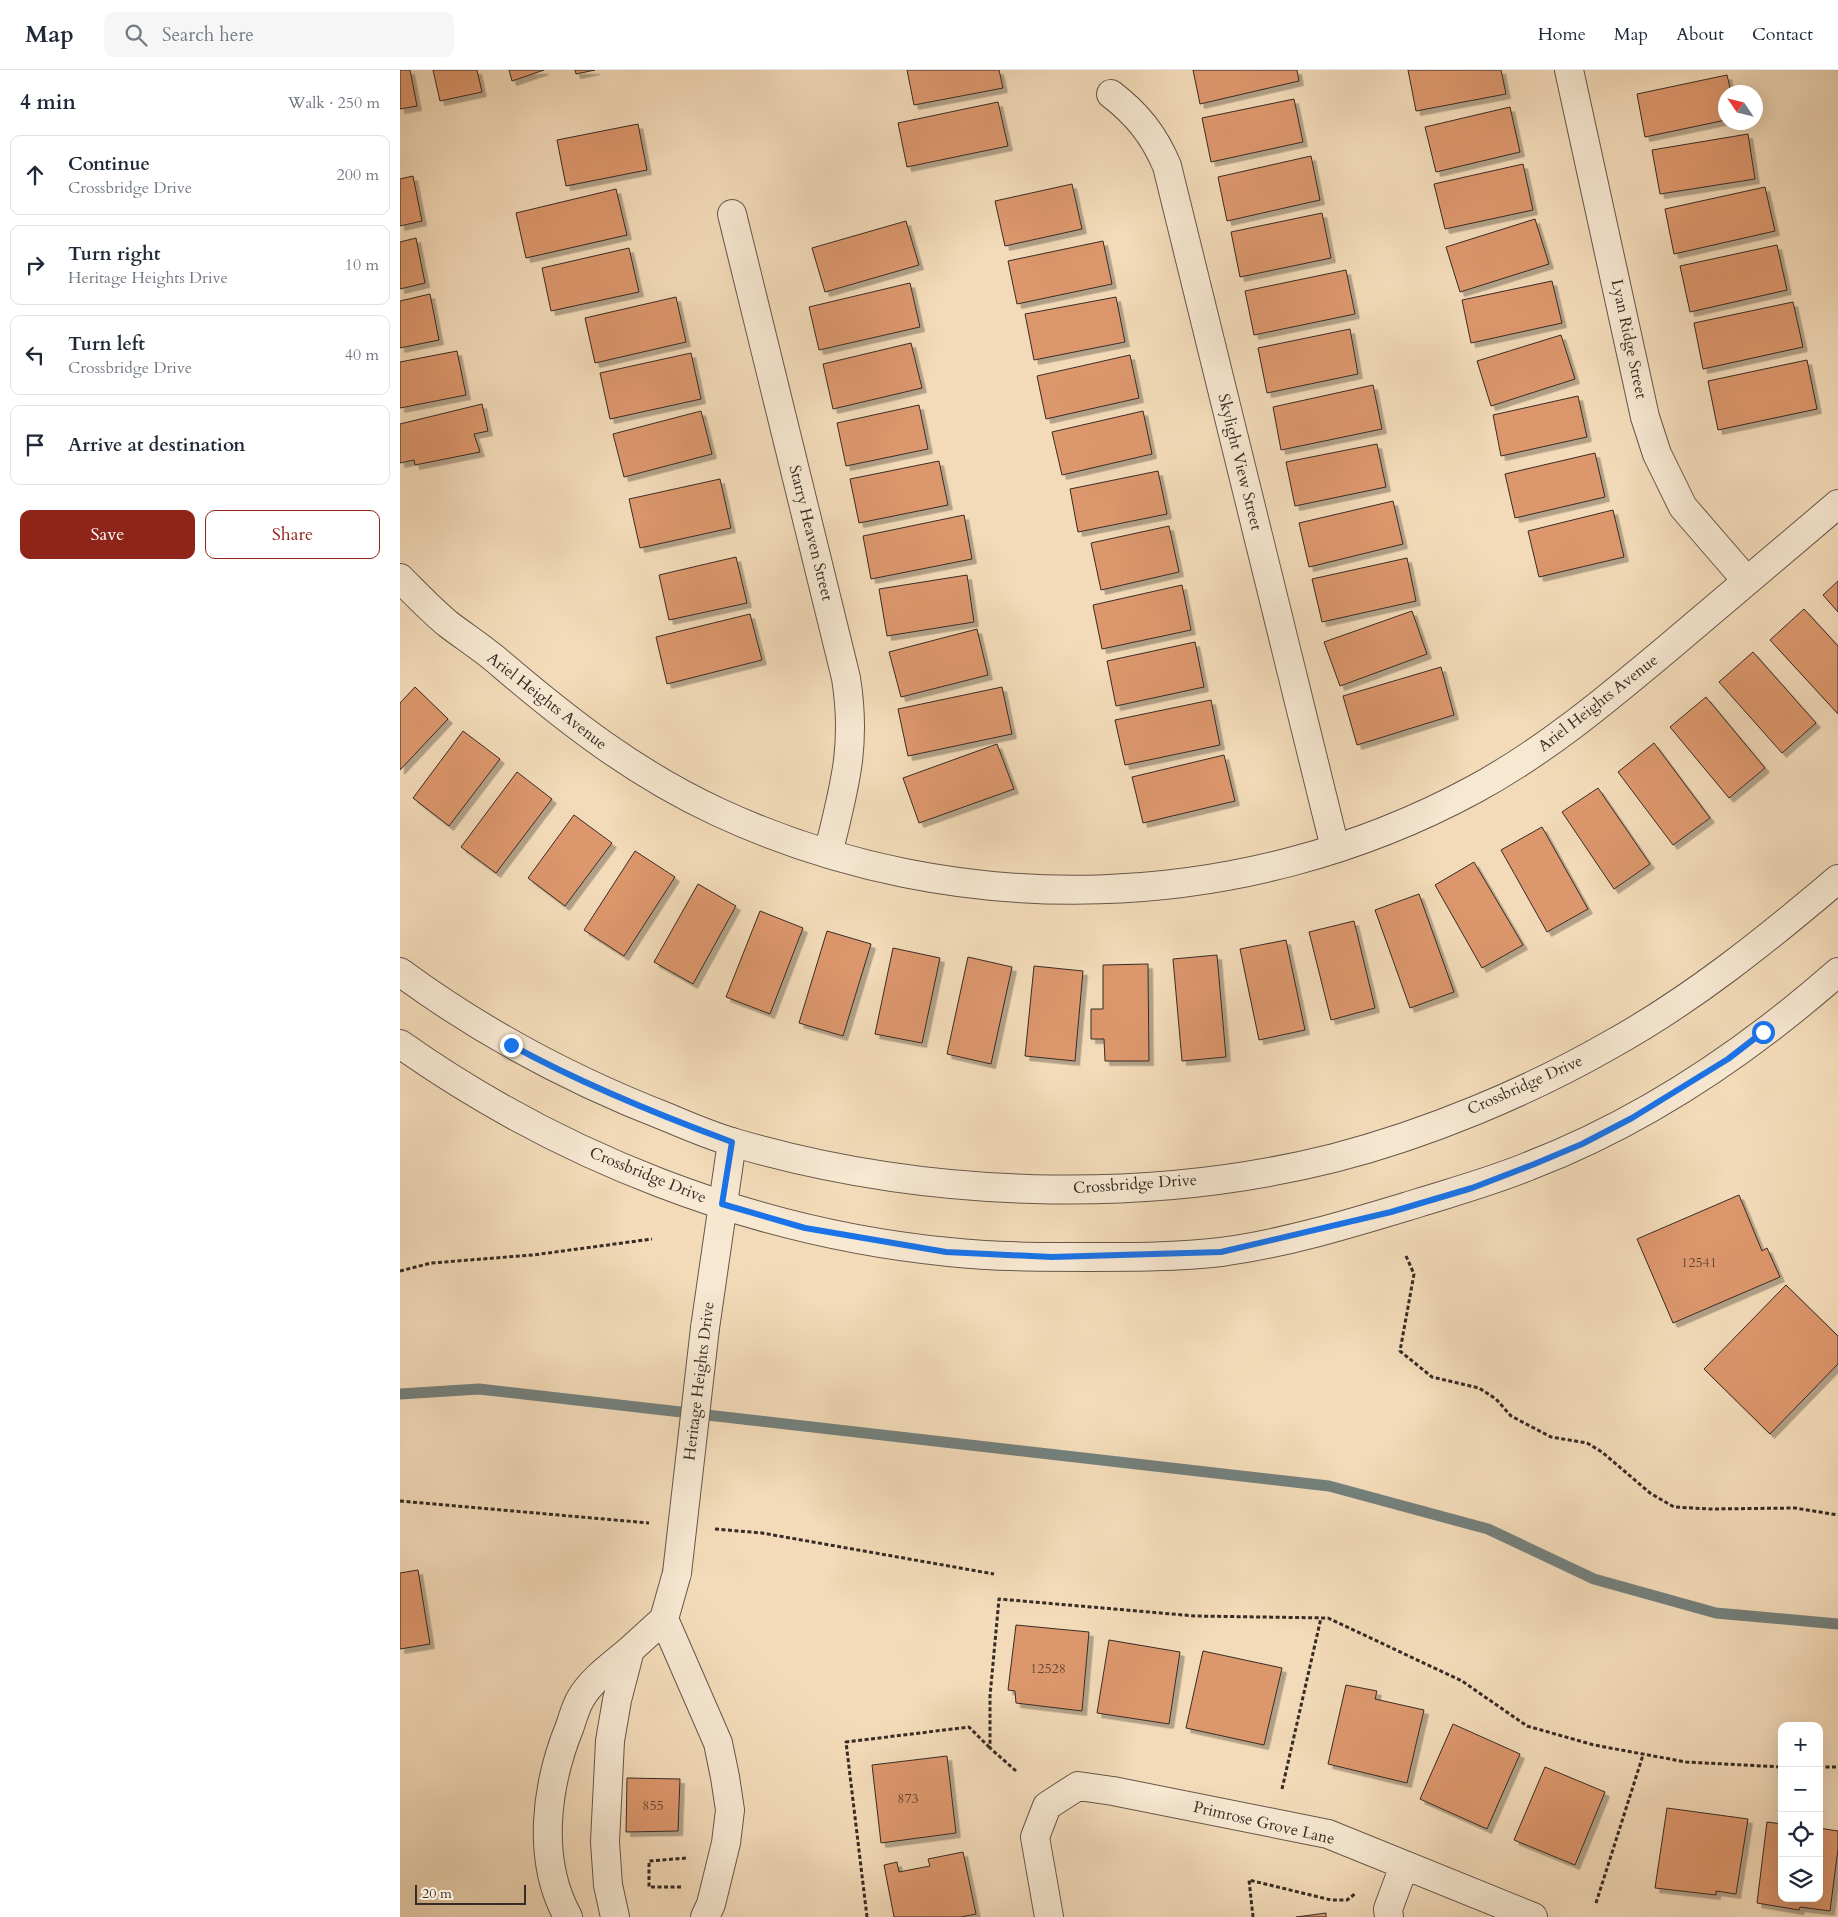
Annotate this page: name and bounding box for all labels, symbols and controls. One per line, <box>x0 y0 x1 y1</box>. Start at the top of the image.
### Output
search box <box>104 12 454 57</box>
text: Map <box>25 18 74 51</box>
icon: search <box>122 21 150 49</box>
text: Search here <box>162 22 254 48</box>
text: Home <box>1538 22 1586 47</box>
text: Map <box>1614 22 1648 47</box>
text: About <box>1676 22 1724 47</box>
text: Contact <box>1752 22 1813 47</box>
north arrow <box>1718 85 1763 130</box>
text: 4 min <box>20 88 76 117</box>
text: Walk · 250 m <box>288 92 380 114</box>
text: Continue <box>68 151 150 177</box>
icon: ahead <box>21 161 49 189</box>
text: 200 m <box>337 164 379 186</box>
text: Crossbridge Drive <box>68 177 192 199</box>
text: Turn right <box>68 241 160 267</box>
icon: right <box>21 251 49 279</box>
text: 10 m <box>345 254 379 276</box>
text: Heritage Heights Drive <box>68 267 228 289</box>
street label: Lyan Ridge Street <box>1606 277 1652 401</box>
text: Turn left <box>68 331 145 357</box>
icon: left <box>21 341 49 369</box>
text: 40 m <box>345 344 379 366</box>
text: Crossbridge Drive <box>68 357 192 379</box>
street label: Skylight View Street <box>1212 391 1268 533</box>
icon: arrive <box>21 431 49 459</box>
text: Arrive at destination <box>68 432 245 458</box>
street label: Starry Heaven Street <box>783 463 839 603</box>
button: Save <box>20 510 195 559</box>
button: Share <box>205 510 380 559</box>
street label: Ariel Heights Avenue <box>482 647 612 755</box>
street label: Ariel Heights Avenue <box>1533 649 1663 757</box>
route start <box>1752 1021 1775 1044</box>
route end <box>500 1034 523 1057</box>
street label: Crossbridge Drive <box>1464 1050 1586 1120</box>
street label: Crossbridge Drive <box>586 1142 710 1208</box>
street label: Crossbridge Drive <box>1072 1169 1198 1199</box>
house number: 12541 <box>1681 1253 1717 1272</box>
street label: Heritage Heights Drive <box>678 1300 720 1462</box>
house number: 12528 <box>1030 1659 1066 1678</box>
map controls <box>1778 1722 1823 1902</box>
button: + <box>1778 1722 1823 1767</box>
button: − <box>1778 1767 1823 1812</box>
house number: 873 <box>897 1789 919 1808</box>
house number: 855 <box>642 1796 664 1815</box>
street label: Primrose Grove Lane <box>1191 1796 1337 1850</box>
button: locate <box>1778 1812 1823 1857</box>
button: layers <box>1778 1857 1823 1902</box>
scale bar <box>415 1882 526 1905</box>
text: 20 m <box>422 1884 452 1903</box>

